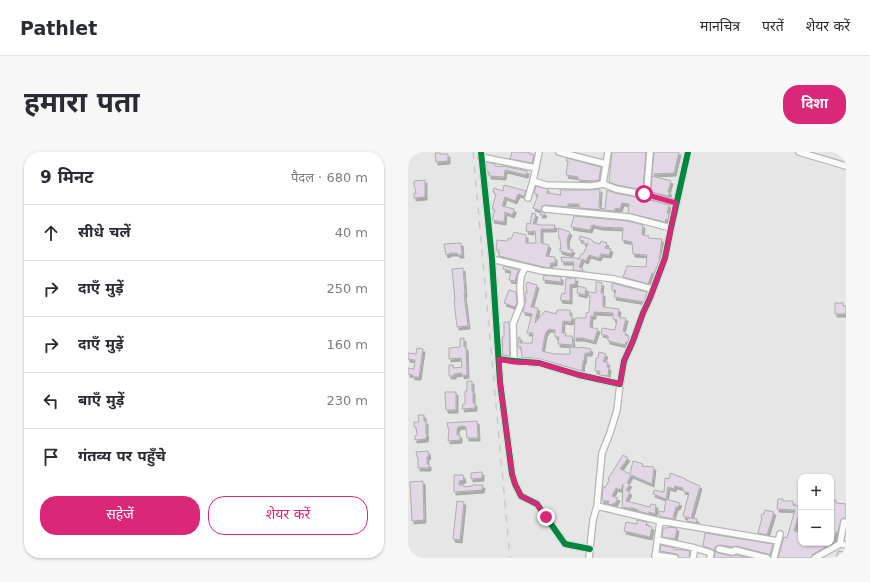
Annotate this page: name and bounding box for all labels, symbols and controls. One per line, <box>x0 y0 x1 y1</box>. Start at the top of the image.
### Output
text: Pathlet <box>20 17 97 39</box>
text: मानचित्र <box>700 18 740 34</box>
text: परतें <box>762 18 784 34</box>
text: शेयर करें <box>806 18 850 34</box>
button: दिशा <box>783 85 846 124</box>
text: हमारा पता <box>24 86 139 119</box>
text: 9 मिनट <box>40 167 93 187</box>
text: पैदल · 680 m <box>291 170 368 185</box>
route start <box>635 185 653 203</box>
icon: ahead <box>40 222 62 244</box>
text: सीधे चलें <box>78 223 131 241</box>
text: 40 m <box>335 225 368 240</box>
icon: right <box>40 278 62 300</box>
text: दाएँ मुड़ें <box>78 279 124 297</box>
text: 250 m <box>326 281 368 296</box>
icon: right <box>40 334 62 356</box>
text: दाएँ मुड़ें <box>78 335 124 353</box>
text: 160 m <box>326 337 368 352</box>
icon: left <box>40 390 62 412</box>
text: बाएँ मुड़ें <box>78 391 124 409</box>
text: 230 m <box>326 393 368 408</box>
icon: arrive <box>40 446 62 468</box>
text: गंतव्य पर पहुँचे <box>78 447 166 465</box>
map controls <box>798 474 834 546</box>
button: + <box>798 474 834 510</box>
button: सहेजें <box>40 496 200 535</box>
button: शेयर करें <box>208 496 368 535</box>
route end <box>537 508 555 526</box>
button: − <box>798 510 834 546</box>

